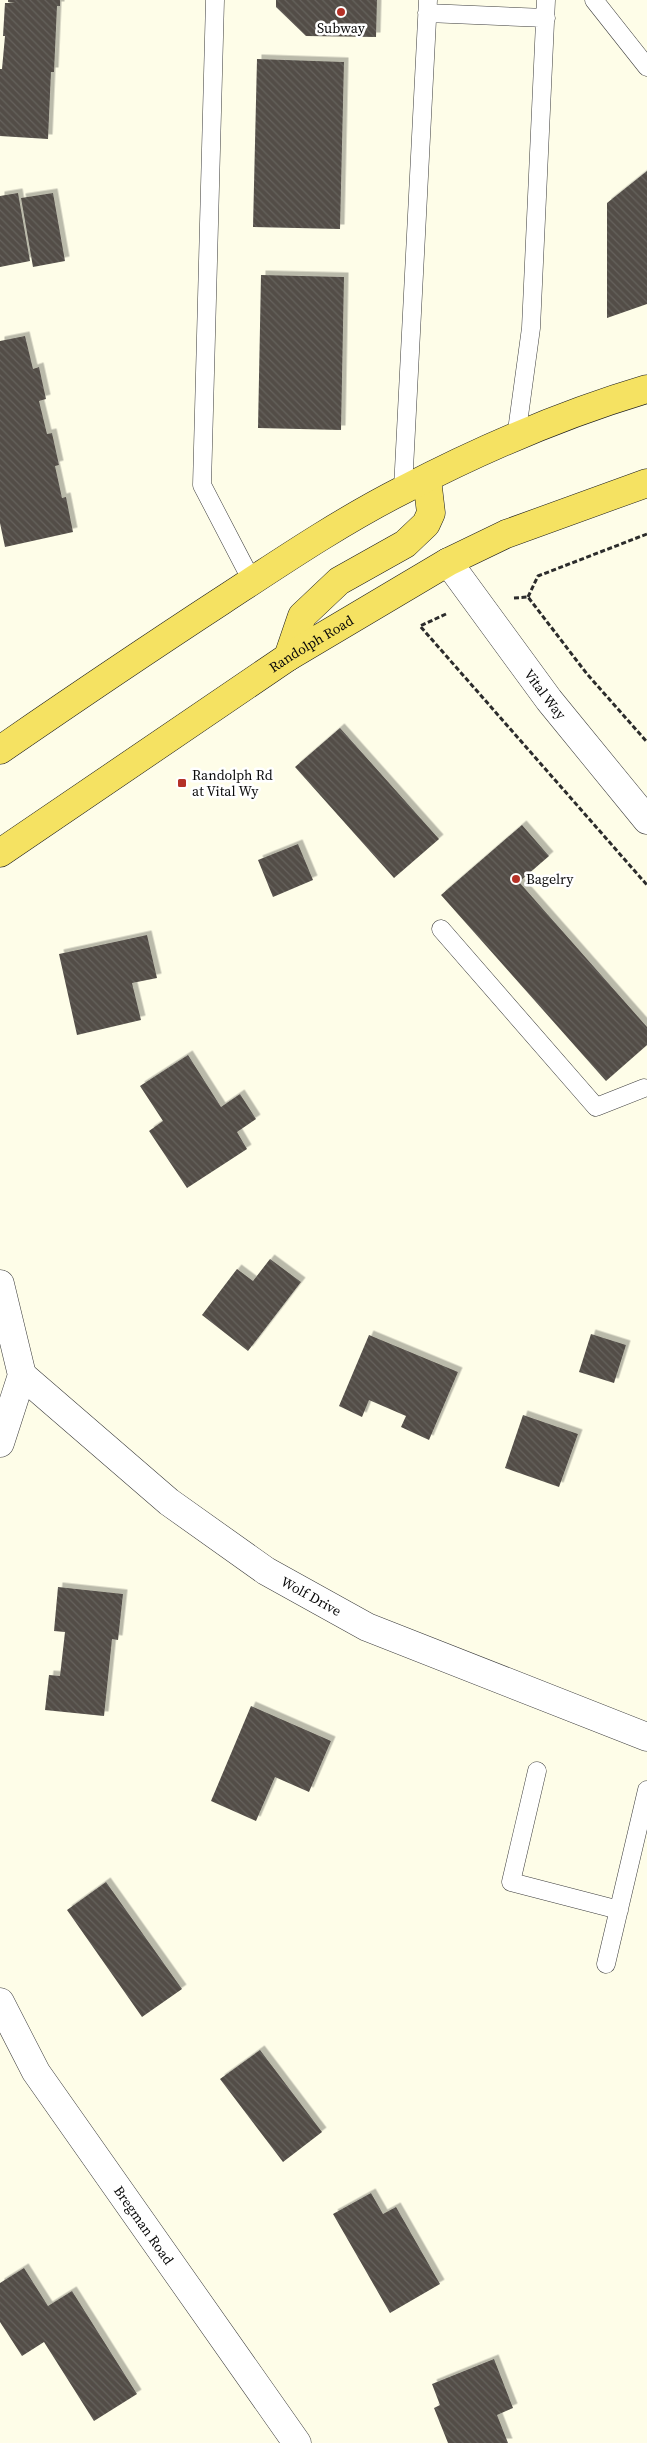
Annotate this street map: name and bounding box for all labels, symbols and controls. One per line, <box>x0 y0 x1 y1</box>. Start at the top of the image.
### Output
marker: Subway <box>335 6 347 18</box>
place label: Subway <box>317 18 366 38</box>
street label: Randolph Road <box>265 610 357 677</box>
street label: Vital Way <box>519 665 571 724</box>
place label: Randolph Rd at Vital Wy <box>192 765 273 801</box>
marker: Randolph Rd at Vital Wy <box>176 777 188 789</box>
place label: Bagelry <box>526 869 574 889</box>
marker: Bagelry <box>510 873 522 885</box>
street label: Wolf Drive <box>277 1571 345 1621</box>
street label: Bregman Road <box>109 2182 178 2269</box>

